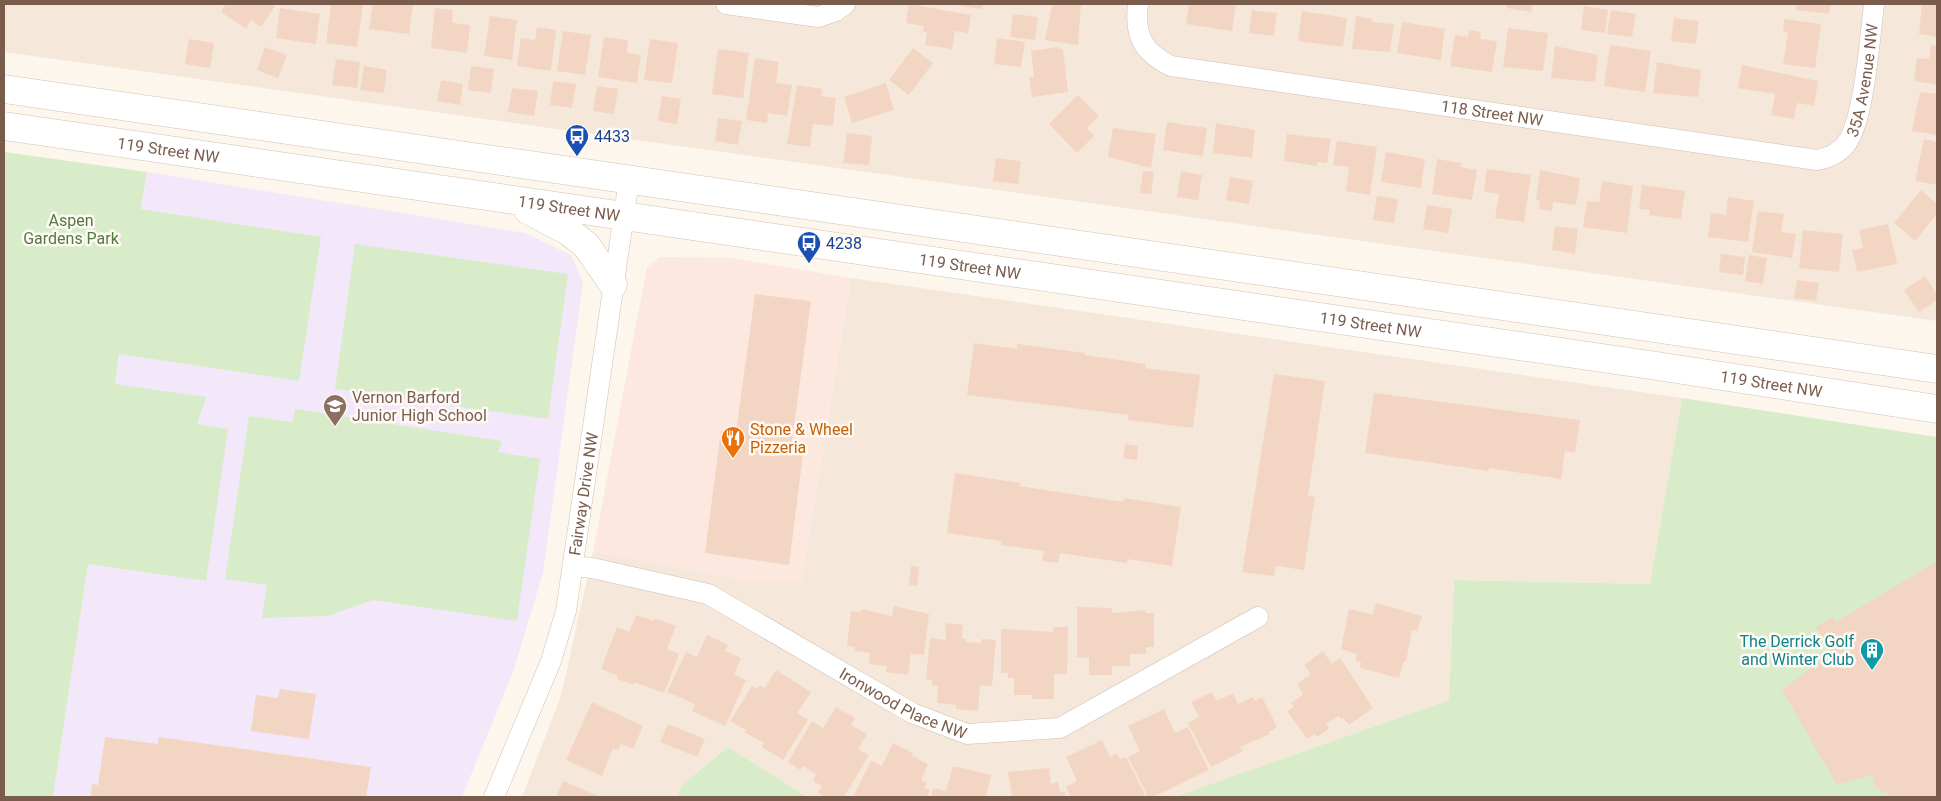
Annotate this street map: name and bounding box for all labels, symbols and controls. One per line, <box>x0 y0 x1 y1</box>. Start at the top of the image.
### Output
street label: 35A Avenue NW <box>1842 23 1881 140</box>
street label: 118 Street NW <box>1440 96 1544 130</box>
bus stop icon: 4433 <box>564 123 590 157</box>
place label: 4433 <box>594 127 630 146</box>
street label: 119 Street NW <box>116 133 220 167</box>
street label: 119 Street NW <box>517 191 621 225</box>
park label: Aspen Gardens Park <box>23 211 120 248</box>
bus stop icon: 4238 <box>796 230 822 264</box>
place label: 4238 <box>826 234 862 253</box>
street label: 119 Street NW <box>918 249 1022 283</box>
street label: 119 Street NW <box>1318 308 1423 341</box>
street label: 119 Street NW <box>1719 366 1824 401</box>
place label: Vernon Barford Junior High School <box>352 388 487 425</box>
school or university icon: Vernon Barford Junior High School <box>322 393 348 427</box>
place label: Stone & Wheel Pizzeria <box>750 420 853 457</box>
restaurant icon: Stone & Wheel Pizzeria <box>720 425 746 459</box>
street label: Fairway Drive NW <box>565 431 602 557</box>
place label: The Derrick Golf and Winter Club <box>1740 632 1854 669</box>
building icon: The Derrick Golf and Winter Club <box>1859 637 1885 671</box>
street label: Ironwood Place NW <box>836 663 969 743</box>

